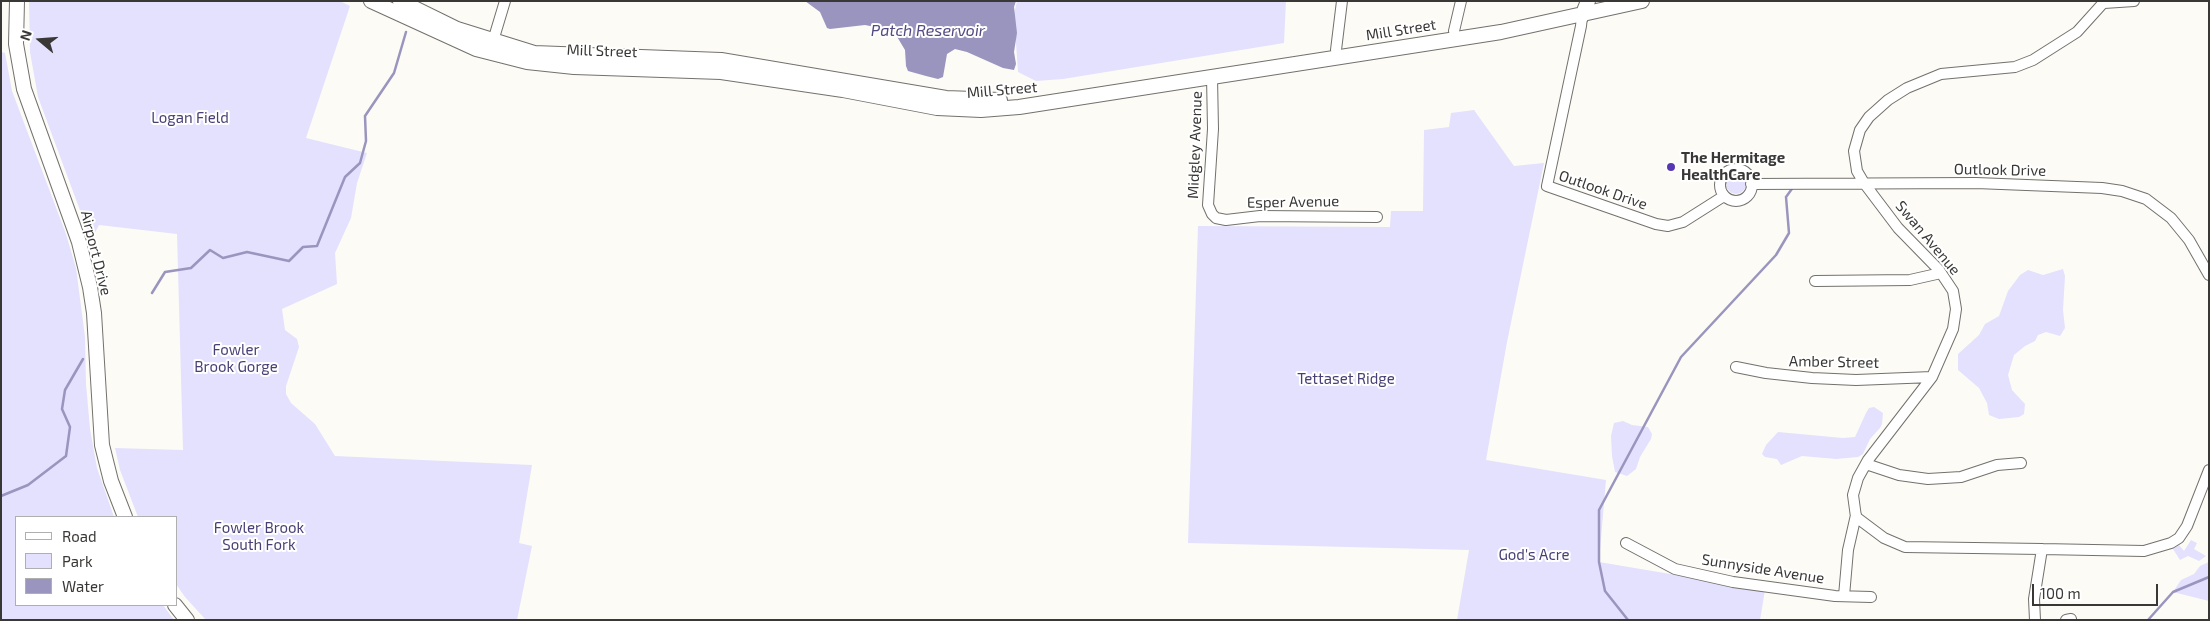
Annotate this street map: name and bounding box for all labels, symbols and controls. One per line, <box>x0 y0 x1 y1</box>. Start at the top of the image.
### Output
north arrow <box>15 15 65 65</box>
street label: Mill Street <box>1365 16 1437 44</box>
water label: Patch Reservoir <box>871 21 985 41</box>
text: N <box>16 28 35 43</box>
street label: Mill Street <box>566 41 638 61</box>
street label: Mill Street <box>966 78 1038 102</box>
street label: Midgley Avenue <box>1184 91 1206 199</box>
park label: Logan Field <box>151 109 229 127</box>
place label: The Hermitage HealthCare <box>1681 149 1785 184</box>
street label: Outlook Drive <box>1954 160 2046 180</box>
marker: The Hermitage HealthCare <box>1665 161 1677 173</box>
street label: Outlook Drive <box>1556 166 1650 214</box>
street label: Esper Avenue <box>1247 192 1339 212</box>
street label: Swan Avenue <box>1892 197 1964 279</box>
street label: Airport Drive <box>77 209 115 297</box>
park label: Fowler Brook Gorge <box>194 341 278 376</box>
street label: Amber Street <box>1789 352 1879 372</box>
park label: Tettaset Ridge <box>1297 370 1395 388</box>
legend <box>15 516 178 606</box>
park label: Fowler Brook South Fork <box>214 519 304 554</box>
text: Road <box>62 527 97 545</box>
park label: God's Acre <box>1498 546 1570 564</box>
street label: Sunnyside Avenue <box>1700 550 1826 588</box>
text: Park <box>62 552 93 570</box>
scale bar <box>2035 574 2161 606</box>
text: Water <box>62 577 104 595</box>
text: 100 m <box>2040 584 2081 602</box>

